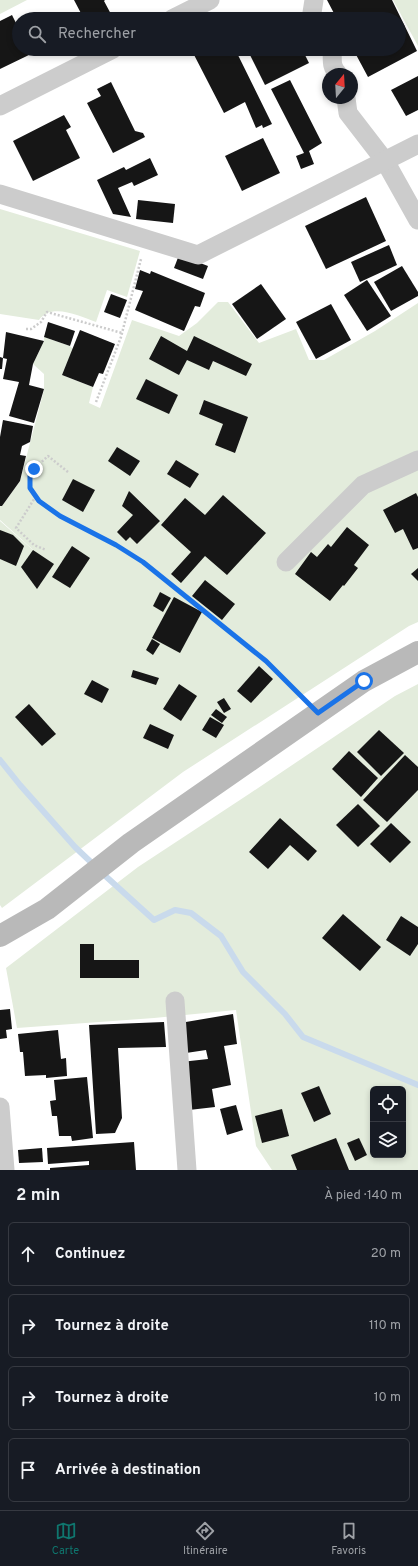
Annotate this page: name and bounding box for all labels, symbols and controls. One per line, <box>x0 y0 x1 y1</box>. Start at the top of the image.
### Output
search box <box>12 12 406 56</box>
icon: search <box>26 23 48 45</box>
text: Rechercher <box>58 25 136 44</box>
north arrow <box>322 68 358 104</box>
route end <box>25 460 43 478</box>
route start <box>355 672 373 690</box>
map controls <box>370 1086 406 1158</box>
button: locate <box>370 1086 406 1122</box>
button: layers <box>370 1122 406 1158</box>
text: 2 min <box>16 1185 60 1207</box>
text: À pied · 140 m <box>324 1188 402 1204</box>
icon: ahead <box>17 1243 39 1265</box>
text: Continuez <box>55 1245 125 1264</box>
text: 20 m <box>371 1246 401 1262</box>
icon: right <box>17 1315 39 1337</box>
text: Tournez à droite <box>55 1317 169 1336</box>
text: 110 m <box>369 1318 401 1334</box>
icon: right <box>17 1387 39 1409</box>
text: Tournez à droite <box>55 1389 169 1408</box>
text: 10 m <box>374 1390 401 1406</box>
icon: arrive <box>17 1459 39 1481</box>
text: Arrivée à destination <box>55 1461 201 1480</box>
tab: Carte <box>52 1520 79 1558</box>
tab: Itinéraire <box>183 1520 228 1558</box>
tab: Favoris <box>331 1520 366 1558</box>

